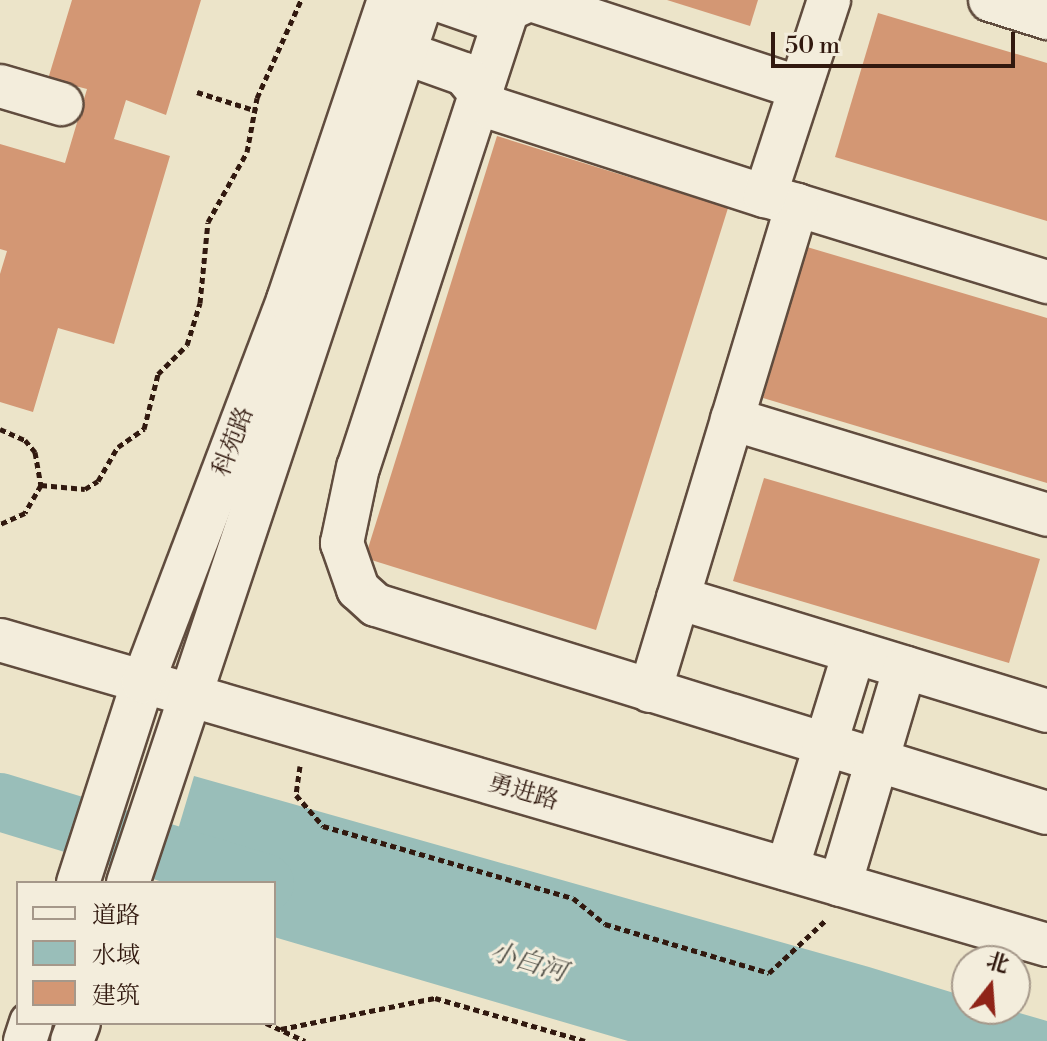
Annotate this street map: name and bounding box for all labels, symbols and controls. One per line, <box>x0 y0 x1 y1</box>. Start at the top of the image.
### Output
scale bar <box>775 16 1019 66</box>
text: 50 m <box>785 31 840 61</box>
street label: 科苑路 <box>208 403 260 481</box>
street label: 勇进路 <box>484 769 562 817</box>
legend <box>16 881 276 1025</box>
text: 道路 <box>92 901 140 931</box>
water label: 小白河 <box>486 937 570 989</box>
text: 水域 <box>92 941 140 971</box>
north arrow <box>951 945 1031 1025</box>
text: 北 <box>983 947 1012 980</box>
text: 建筑 <box>92 981 140 1011</box>

